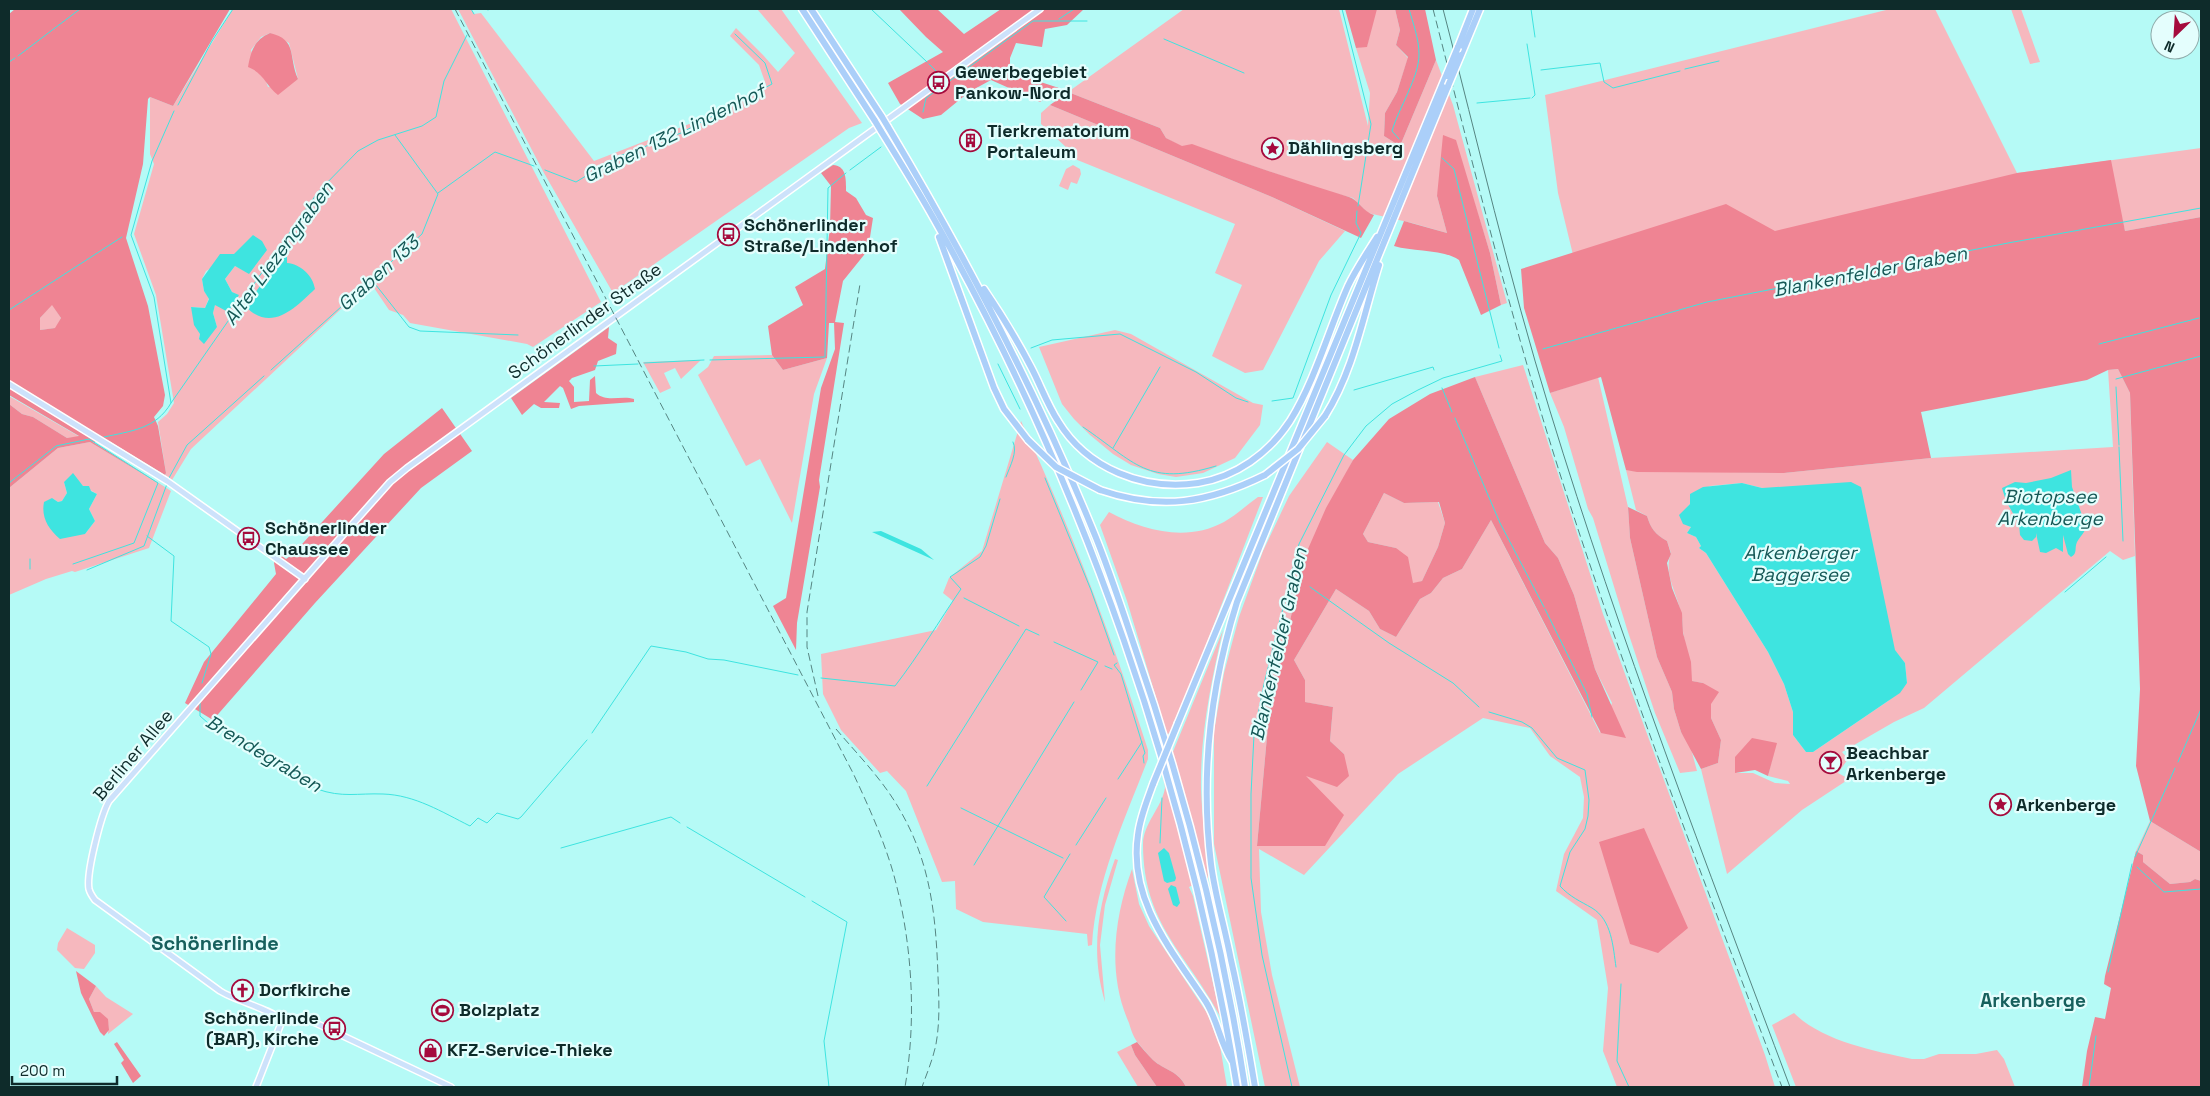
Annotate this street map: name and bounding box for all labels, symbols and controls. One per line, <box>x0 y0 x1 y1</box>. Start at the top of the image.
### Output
north arrow <box>2150 10 2200 60</box>
text: N <box>2161 37 2178 57</box>
place label: Gewerbegebiet Pankow-Nord <box>955 60 1087 104</box>
bus stop icon: Gewerbegebiet Pankow-Nord <box>927 70 951 94</box>
water label: Graben 132 Lindenhof <box>579 77 772 188</box>
place label: Tierkrematorium Portaleum <box>987 119 1129 163</box>
building icon: Tierkrematorium Portaleum <box>959 129 983 153</box>
place icon: Dählingsberg <box>1260 136 1284 160</box>
place label: Dählingsberg <box>1288 136 1403 159</box>
water label: Alter Liezengraben <box>218 176 339 330</box>
place label: Schönerlinder Straße/Lindenhof <box>744 213 898 257</box>
bus stop icon: Schönerlinder Straße/Lindenhof <box>716 223 740 247</box>
water label: Graben 133 <box>332 229 426 317</box>
water label: Blankenfelder Graben <box>1771 240 1969 303</box>
street label: Schönerlinder Straße <box>503 257 666 384</box>
water label: Biotopsee Arkenberge <box>1997 484 2104 531</box>
place label: Schönerlinder Chaussee <box>265 516 387 560</box>
bus stop icon: Schönerlinder Chaussee <box>237 526 261 550</box>
water label: Arkenberger Baggersee <box>1744 540 1858 587</box>
water label: Blankenfelder Graben <box>1244 545 1313 743</box>
street label: Berliner Allee <box>88 704 178 805</box>
water label: Brendegraben <box>201 709 327 798</box>
place label: Beachbar Arkenberge <box>1846 741 1946 785</box>
bar icon: Beachbar Arkenberge <box>1818 751 1842 775</box>
place icon: Arkenberge <box>1988 793 2012 817</box>
place label: Arkenberge <box>2016 793 2116 816</box>
district label: Schönerlinde <box>151 930 279 956</box>
church icon: Dorfkirche <box>231 978 255 1002</box>
place label: Dorfkirche <box>259 978 351 1001</box>
district label: Arkenberge <box>1980 988 2086 1013</box>
sports icon: Bolzplatz <box>431 998 455 1022</box>
place label: Bolzplatz <box>459 998 540 1021</box>
place label: Schönerlinde (BAR), Kirche <box>204 1006 319 1050</box>
bus stop icon: Schönerlinde (BAR), Kirche <box>323 1016 347 1040</box>
shop icon: KFZ-Service-Thieke <box>419 1038 443 1062</box>
place label: KFZ-Service-Thieke <box>447 1038 613 1061</box>
scale bar <box>12 1054 118 1086</box>
text: 200 m <box>20 1061 65 1080</box>

